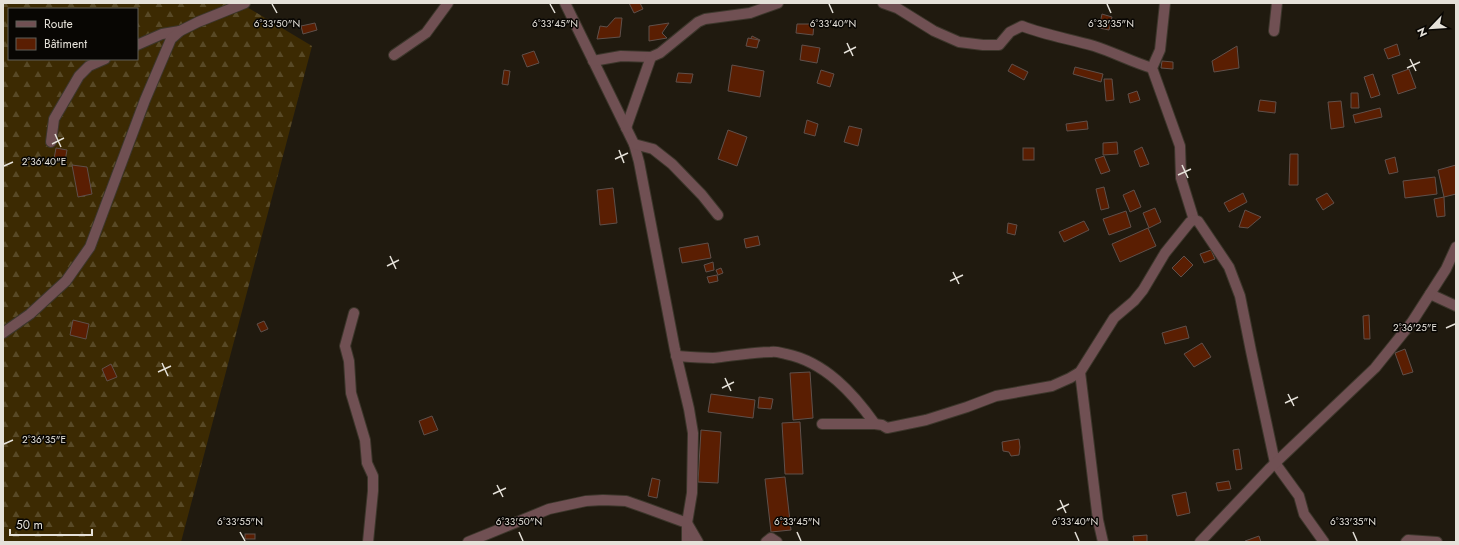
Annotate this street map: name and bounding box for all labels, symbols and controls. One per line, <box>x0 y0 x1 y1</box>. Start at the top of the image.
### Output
legend <box>8 8 138 60</box>
north arrow <box>1411 8 1451 48</box>
text: Route <box>44 15 73 33</box>
text: 6°33'50"N <box>254 16 300 31</box>
text: 6°33'45"N <box>532 16 578 31</box>
text: 6°33'40"N <box>810 16 856 31</box>
text: 6°33'35"N <box>1088 16 1134 31</box>
text: N <box>1413 25 1431 40</box>
text: Bâtiment <box>44 35 87 53</box>
text: 2°36'40"E <box>22 154 66 169</box>
text: 2°36'25"E <box>1393 320 1437 335</box>
text: 2°36'35"E <box>22 432 66 447</box>
scale bar <box>10 511 92 537</box>
text: 6°33'55"N <box>217 514 263 529</box>
text: 6°33'50"N <box>496 514 542 529</box>
text: 6°33'45"N <box>774 514 820 529</box>
text: 6°33'40"N <box>1052 514 1098 529</box>
text: 6°33'35"N <box>1330 514 1376 529</box>
text: 50 m <box>16 516 43 534</box>

